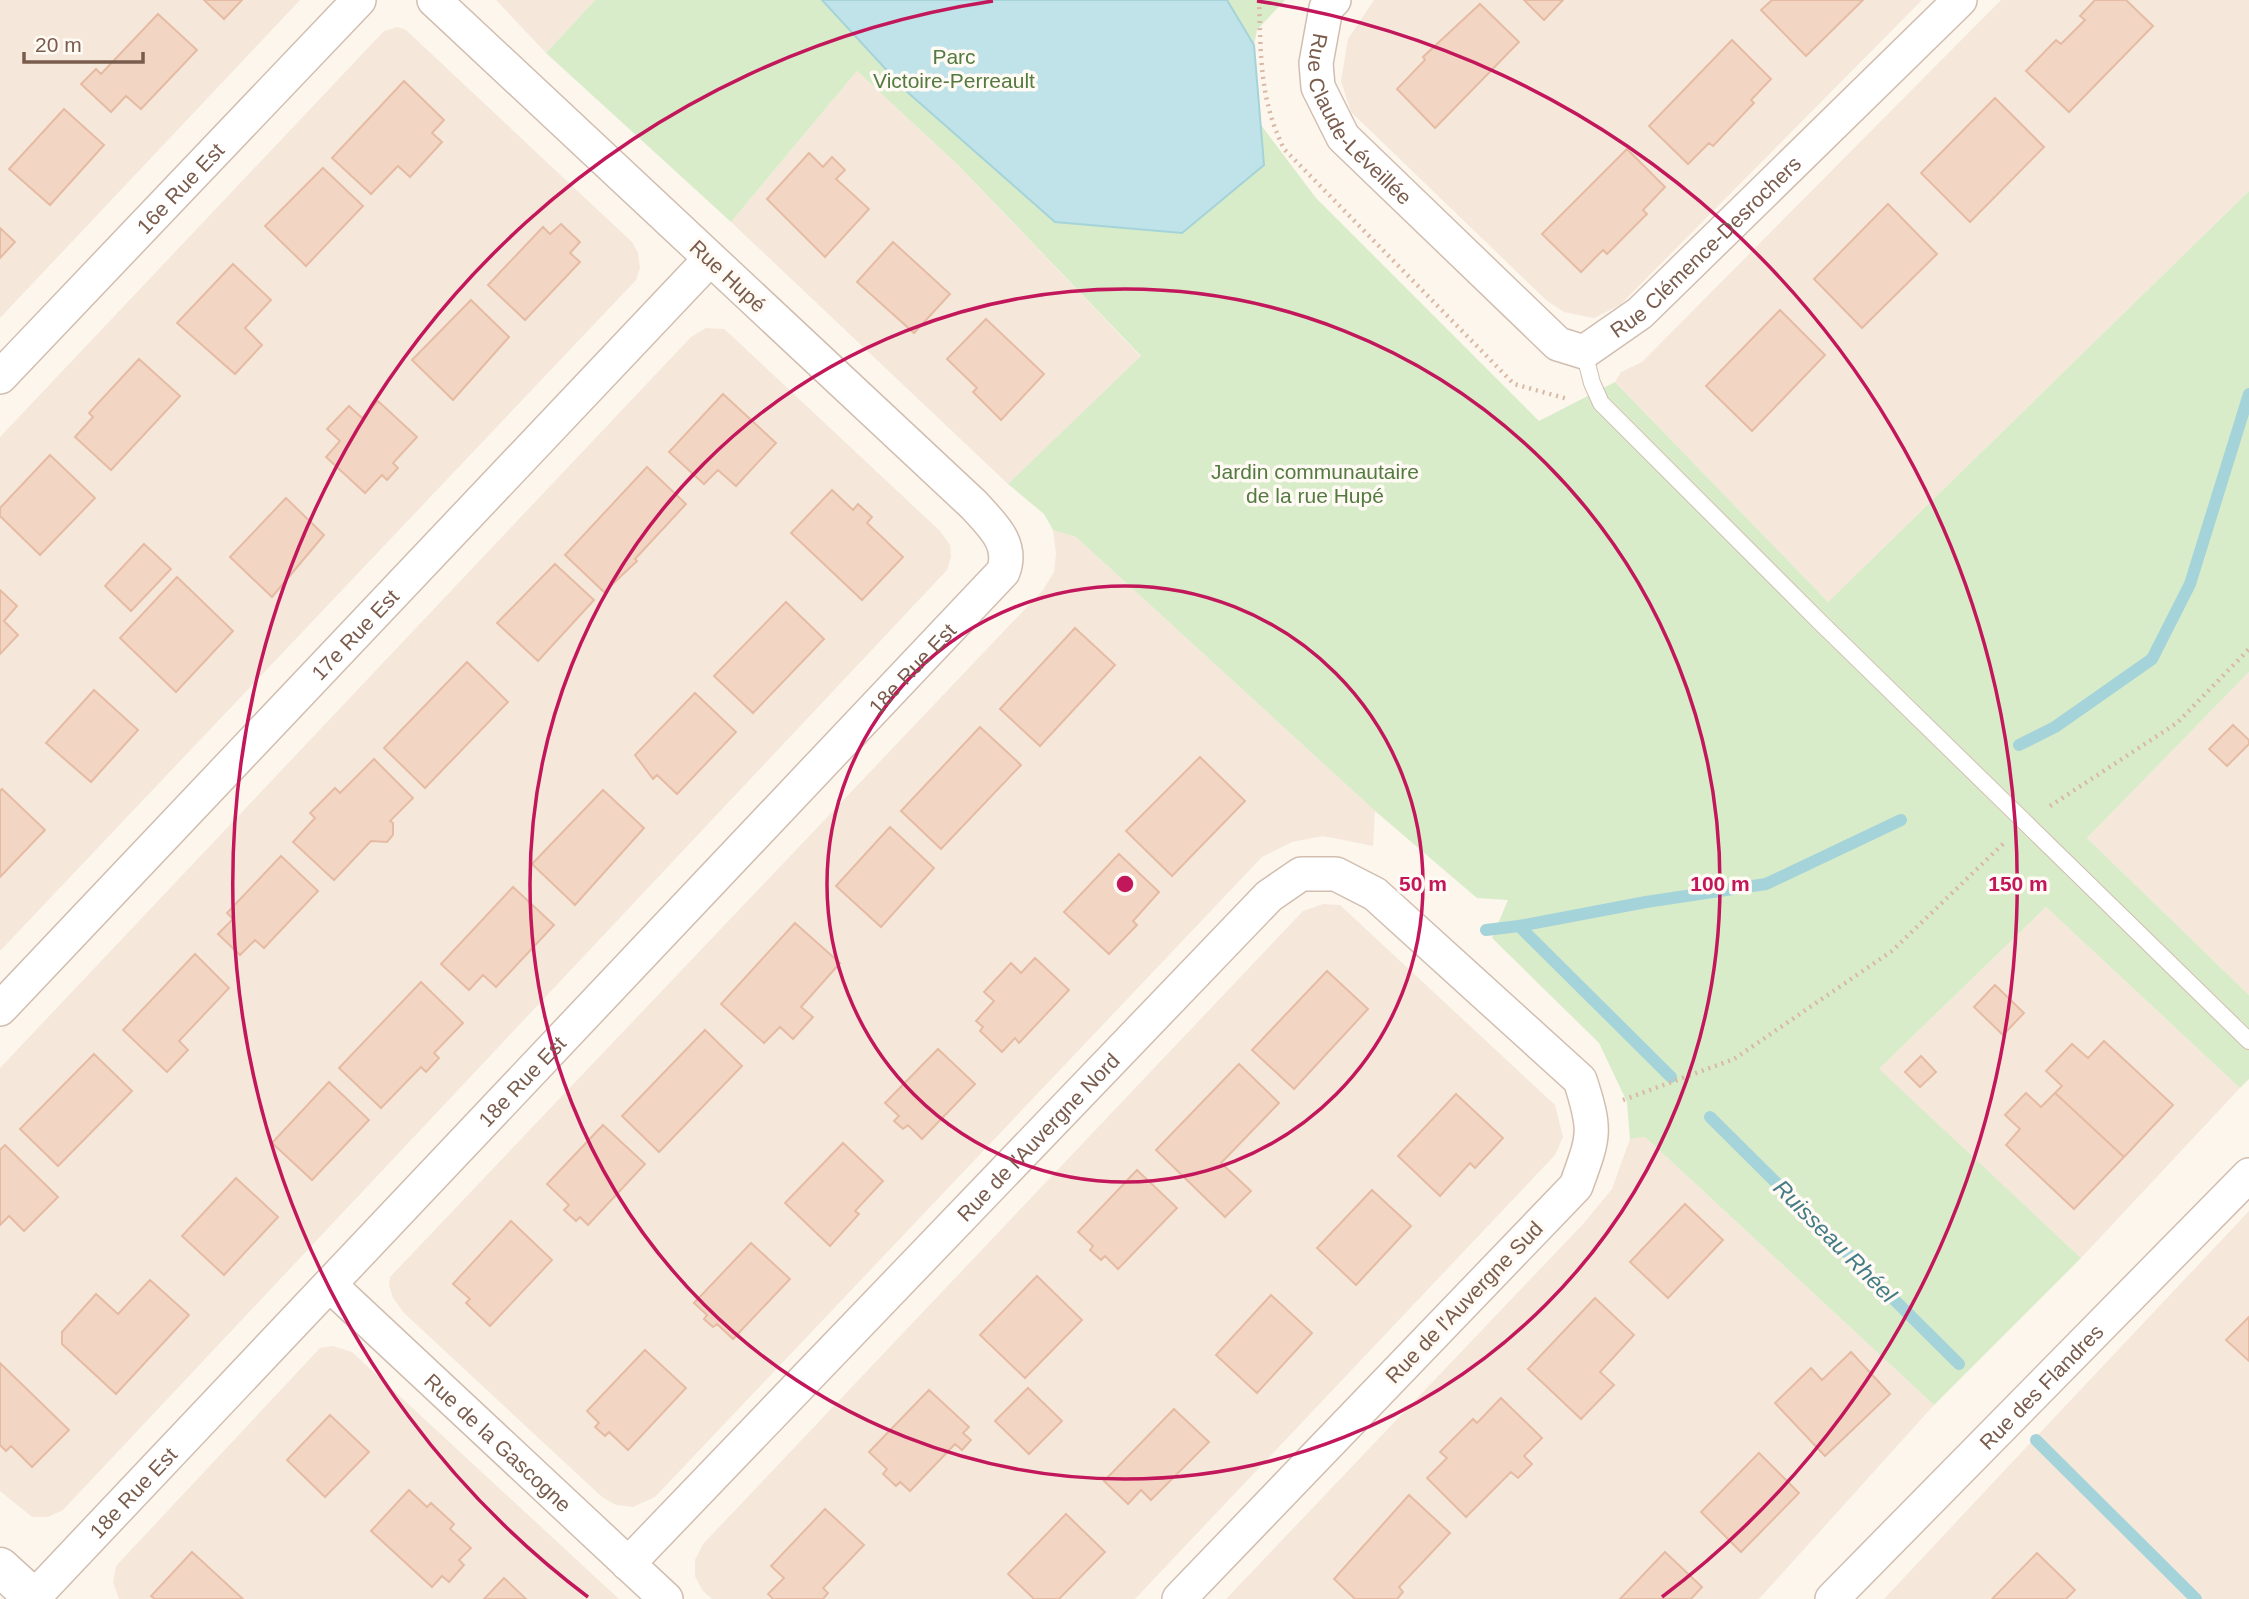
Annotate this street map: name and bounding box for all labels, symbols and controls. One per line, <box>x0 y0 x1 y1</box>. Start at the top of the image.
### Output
scale bar <box>24 21 144 65</box>
street label: Rue Claude-Léveillée <box>1304 32 1417 209</box>
text: 20 m <box>35 33 82 56</box>
park label: Parc Victoire-Perreault <box>873 45 1035 92</box>
street label: 16e Rue Est <box>132 138 228 238</box>
street label: Rue Clémence-Desrochers <box>1606 151 1805 342</box>
street label: Rue Hupé <box>686 235 770 317</box>
park label: Jardin communautaire de la rue Hupé <box>1211 460 1419 507</box>
street label: 17e Rue Est <box>307 584 403 684</box>
street label: 18e Rue Est <box>864 618 960 718</box>
centre of rings <box>1113 872 1137 896</box>
text: 50 m <box>1399 872 1447 895</box>
text: 100 m <box>1690 872 1750 895</box>
text: 150 m <box>1988 872 2048 895</box>
street label: 18e Rue Est <box>474 1031 570 1131</box>
street label: Rue de l'Auvergne Nord <box>952 1048 1124 1225</box>
water label: Ruisseau Rhéel <box>1768 1174 1902 1308</box>
street label: Rue de l'Auvergne Sud <box>1381 1217 1547 1387</box>
street label: Rue des Flandres <box>1975 1319 2107 1454</box>
street label: Rue de la Gascogne <box>420 1369 576 1516</box>
street label: 18e Rue Est <box>85 1442 181 1542</box>

